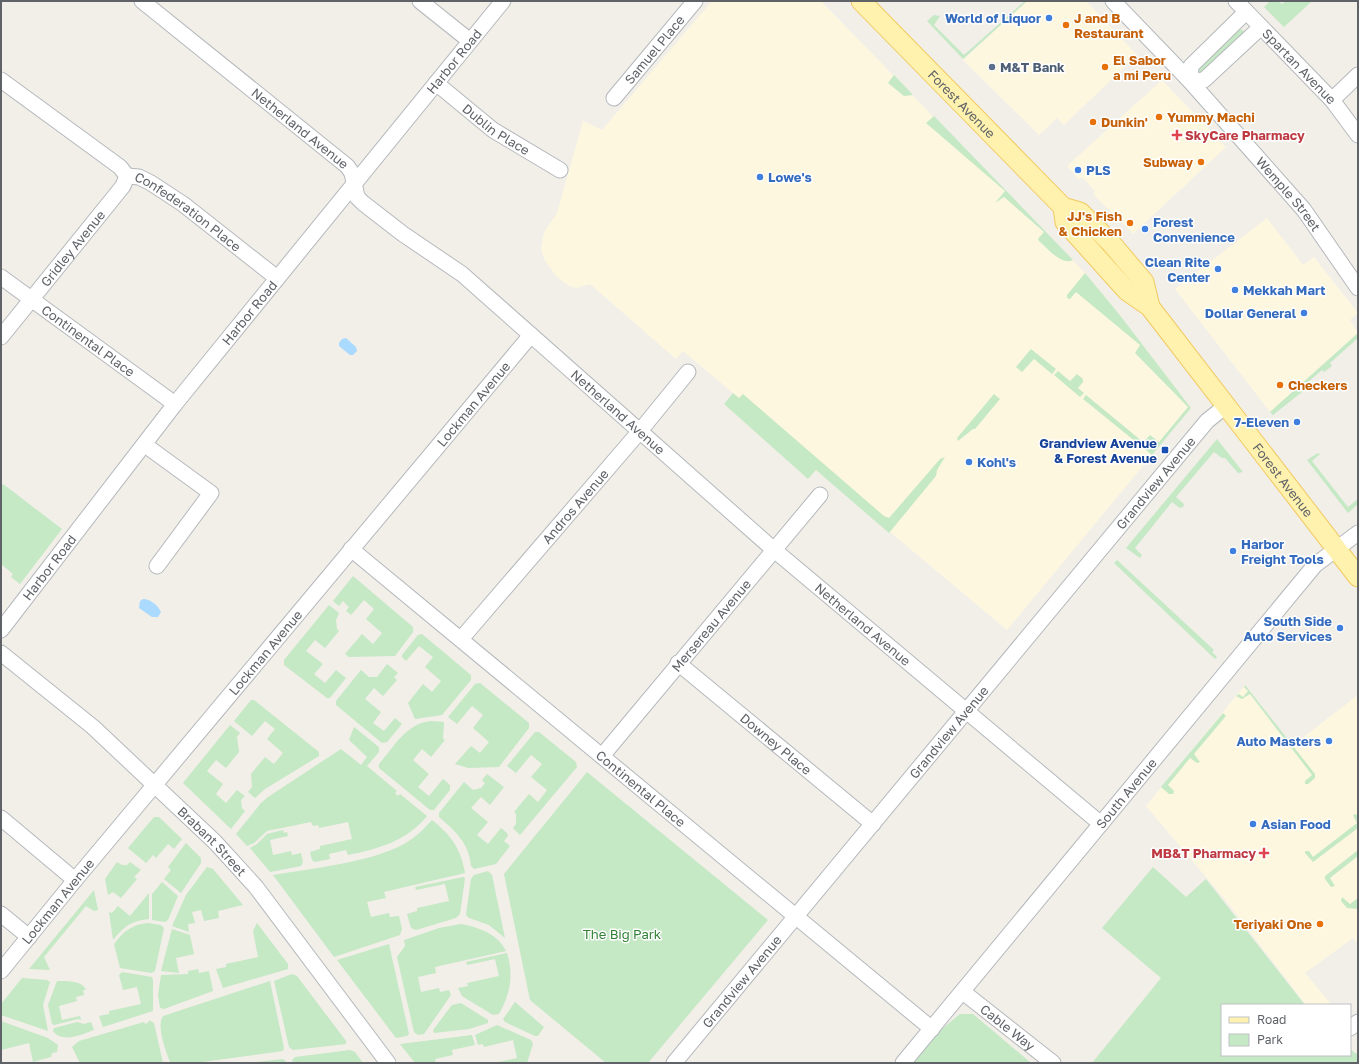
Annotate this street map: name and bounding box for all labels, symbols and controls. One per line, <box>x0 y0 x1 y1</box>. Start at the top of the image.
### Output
place label: World of Liquor <box>945 10 1041 26</box>
place label: J and B Restaurant <box>1074 10 1144 41</box>
street label: Samuel Place <box>621 12 688 87</box>
marker: World of Liquor <box>1044 13 1054 23</box>
marker: J and B Restaurant <box>1061 20 1071 30</box>
street label: Spartan Avenue <box>1259 25 1339 107</box>
street label: Harbor Road <box>423 26 485 97</box>
place label: El Sabor a mi Peru <box>1113 52 1171 83</box>
place label: M&T Bank <box>1000 59 1065 75</box>
marker: M&T Bank <box>987 62 997 72</box>
marker: El Sabor a mi Peru <box>1100 62 1110 72</box>
street label: Forest Avenue <box>925 66 999 141</box>
street label: Netherland Avenue <box>248 84 352 172</box>
street label: Dublin Place <box>459 100 533 158</box>
place label: Yummy Machi <box>1167 109 1255 125</box>
marker: Yummy Machi <box>1154 112 1164 122</box>
place label: Dunkin' <box>1101 114 1148 130</box>
marker: Dunkin' <box>1088 117 1098 127</box>
place label: SkyCare Pharmacy <box>1185 127 1305 143</box>
marker: SkyCare Pharmacy <box>1172 130 1182 140</box>
street label: Wemple Street <box>1253 153 1324 234</box>
place label: Subway <box>1143 154 1193 170</box>
marker: Subway <box>1196 157 1206 167</box>
place label: PLS <box>1086 162 1111 178</box>
marker: PLS <box>1073 165 1083 175</box>
street label: Confederation Place <box>132 168 244 255</box>
place label: Lowe's <box>768 169 812 185</box>
marker: Lowe's <box>755 172 765 182</box>
street label: Gridley Avenue <box>37 207 108 290</box>
place label: JJ's Fish & Chicken <box>1059 208 1122 239</box>
place label: Forest Convenience <box>1153 214 1235 245</box>
marker: JJ's Fish & Chicken <box>1125 218 1135 228</box>
marker: Forest Convenience <box>1140 224 1150 234</box>
place label: Clean Rite Center <box>1145 254 1210 285</box>
marker: Clean Rite Center <box>1213 264 1223 274</box>
street label: Harbor Road <box>218 277 280 348</box>
place label: Mekkah Mart <box>1243 282 1326 298</box>
marker: Mekkah Mart <box>1230 285 1240 295</box>
street label: Continental Place <box>39 301 138 380</box>
place label: Dollar General <box>1205 305 1297 321</box>
marker: Dollar General <box>1299 308 1309 318</box>
street label: Lockman Avenue <box>433 358 513 450</box>
street label: Netherland Avenue <box>568 366 668 458</box>
place label: Checkers <box>1288 377 1348 393</box>
marker: Checkers <box>1275 380 1285 390</box>
place label: 7-Eleven <box>1234 414 1289 430</box>
marker: 7-Eleven <box>1292 417 1302 427</box>
street label: Grandview Avenue <box>1113 433 1199 532</box>
place label: Grandview Avenue & Forest Avenue <box>1039 435 1157 466</box>
street label: Forest Avenue <box>1250 440 1317 520</box>
marker: Grandview Avenue & Forest Avenue <box>1160 445 1170 455</box>
place label: Kohl's <box>977 454 1016 470</box>
marker: Kohl's <box>964 457 974 467</box>
street label: Andros Avenue <box>539 466 612 547</box>
street label: Harbor Road <box>19 531 79 603</box>
place label: Harbor Freight Tools <box>1241 536 1324 567</box>
marker: Harbor Freight Tools <box>1228 546 1238 556</box>
street label: Mersereau Avenue <box>668 576 754 675</box>
street label: Netherland Avenue <box>812 580 914 669</box>
street label: Lockman Avenue <box>225 607 305 698</box>
place label: South Side Auto Services <box>1243 613 1332 644</box>
marker: South Side Auto Services <box>1335 623 1345 633</box>
street label: Grandview Avenue <box>906 683 992 782</box>
street label: Downey Place <box>737 710 815 778</box>
place label: Auto Masters <box>1236 733 1321 749</box>
marker: Auto Masters <box>1324 736 1334 746</box>
street label: Continental Place <box>593 747 689 830</box>
street label: South Avenue <box>1092 755 1160 832</box>
street label: Brabant Street <box>174 803 250 879</box>
place label: Asian Food <box>1261 816 1331 832</box>
marker: Asian Food <box>1248 819 1258 829</box>
place label: MB&T Pharmacy <box>1151 845 1256 861</box>
marker: MB&T Pharmacy <box>1259 848 1269 858</box>
street label: Lockman Avenue <box>18 855 98 947</box>
place label: Teriyaki One <box>1234 916 1312 932</box>
marker: Teriyaki One <box>1315 919 1325 929</box>
park label: The Big Park <box>583 926 662 942</box>
street label: Grandview Avenue <box>699 932 785 1031</box>
street label: Cable Way <box>977 1001 1039 1054</box>
legend <box>1221 1004 1351 1056</box>
text: Road <box>1257 1012 1286 1027</box>
text: Park <box>1257 1032 1283 1047</box>

